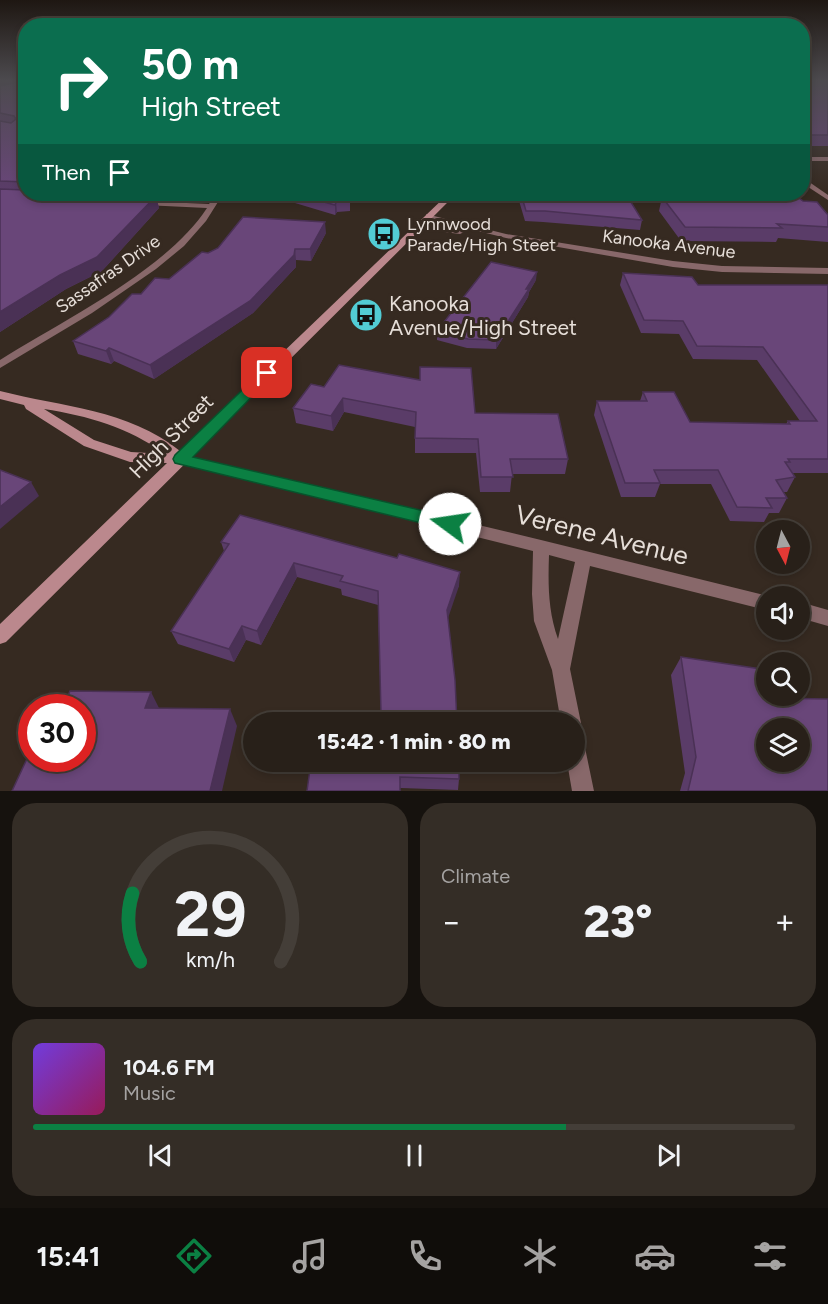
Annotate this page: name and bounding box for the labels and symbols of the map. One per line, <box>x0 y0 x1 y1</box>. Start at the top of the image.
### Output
place label: Lynnwood Parade/High Steet <box>407 213 556 256</box>
bus stop icon: Lynnwood Parade/High Steet <box>366 216 402 252</box>
street label: Kanooka Avenue <box>601 225 737 263</box>
street label: Sassafras Drive <box>51 230 165 318</box>
place label: Kanooka Avenue/High Street <box>389 291 577 340</box>
bus stop icon: Kanooka Avenue/High Street <box>348 297 384 333</box>
pin <box>241 347 292 398</box>
street label: High Street <box>124 389 218 483</box>
position arrow <box>418 492 482 556</box>
street label: Verene Avenue <box>512 498 692 572</box>
north arrow <box>756 520 810 574</box>
speed limit sign: 30 <box>18 694 96 772</box>

